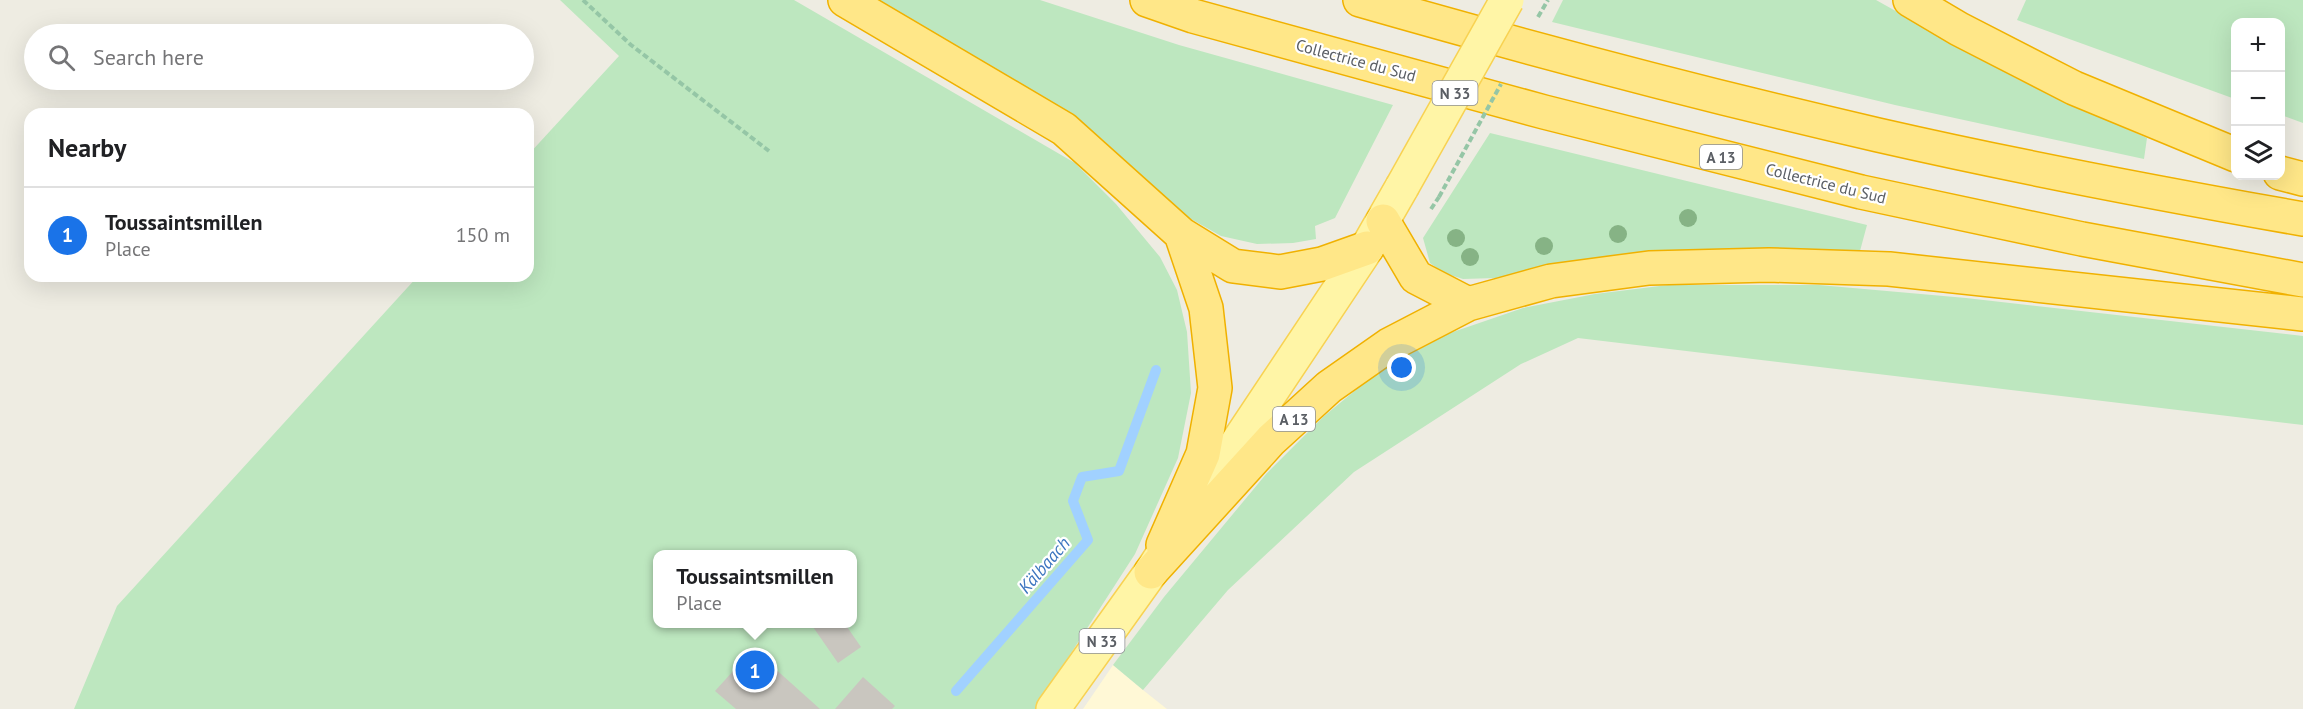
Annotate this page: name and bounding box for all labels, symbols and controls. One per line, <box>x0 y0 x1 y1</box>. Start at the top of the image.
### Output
map controls <box>2231 18 2285 180</box>
button: + <box>2231 18 2285 72</box>
search box <box>24 24 534 90</box>
street label: Collectrice du Sud <box>1294 34 1418 86</box>
icon: search <box>45 41 78 74</box>
text: Search here <box>93 43 204 71</box>
button: − <box>2231 72 2285 126</box>
road number: N 33 <box>1432 81 1478 105</box>
button: layers <box>2231 126 2285 180</box>
text: Nearby <box>48 131 126 164</box>
road number: A 13 <box>1700 145 1742 169</box>
street label: Collectrice du Sud <box>1764 158 1888 208</box>
text: Toussaintsmillen <box>105 208 262 236</box>
text: 1 <box>62 222 73 248</box>
text: 150 m <box>456 222 510 248</box>
text: Place <box>105 236 151 262</box>
your location <box>1387 353 1416 382</box>
road number: A 13 <box>1273 407 1315 431</box>
water label: Kälbaach <box>1013 532 1075 598</box>
popup <box>653 550 857 628</box>
text: Toussaintsmillen <box>676 562 834 590</box>
text: Place <box>676 590 722 616</box>
road number: N 33 <box>1080 629 1124 653</box>
pin: 1 <box>736 648 774 692</box>

